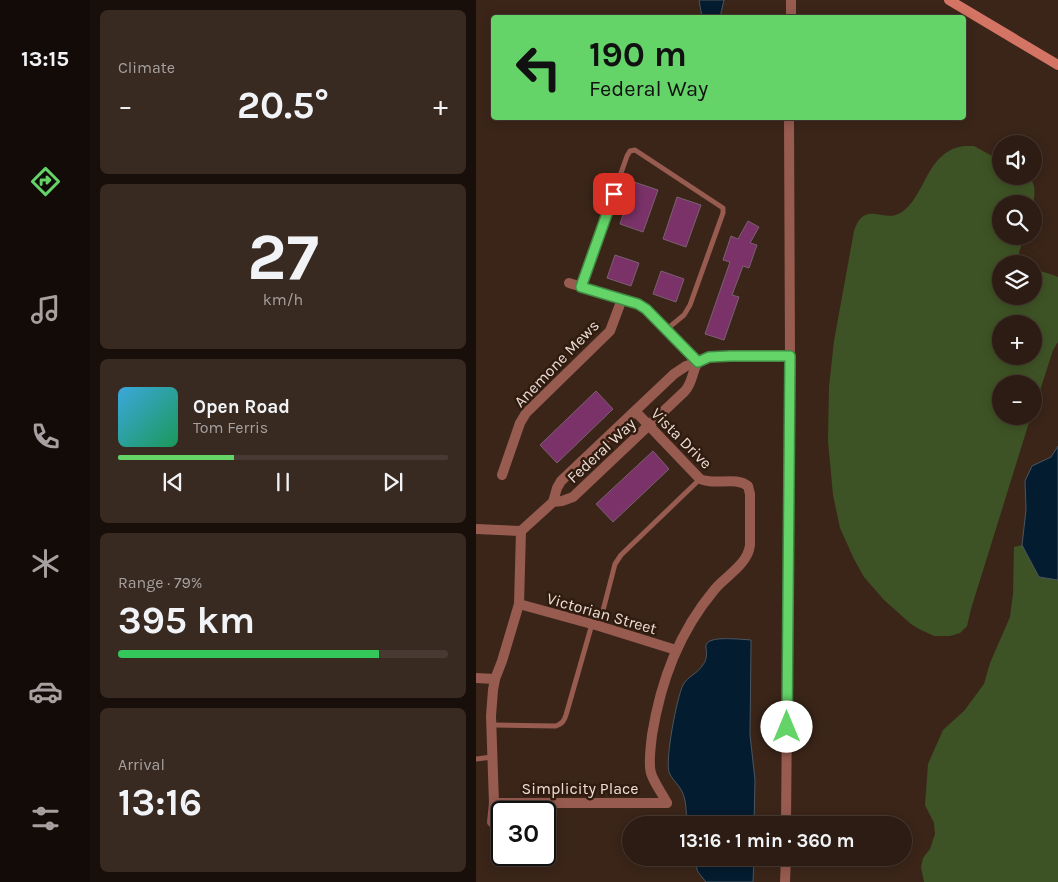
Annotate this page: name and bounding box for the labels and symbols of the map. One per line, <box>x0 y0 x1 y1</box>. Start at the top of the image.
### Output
pin <box>593 173 635 215</box>
street label: Anemone Mews <box>510 316 603 411</box>
street label: Vista Drive <box>647 404 716 473</box>
street label: Federal Way <box>563 413 640 487</box>
street label: Victorian Street <box>545 589 659 638</box>
position arrow <box>760 700 812 752</box>
street label: Simplicity Place <box>522 779 638 798</box>
speed limit sign: 30 <box>491 801 556 866</box>

